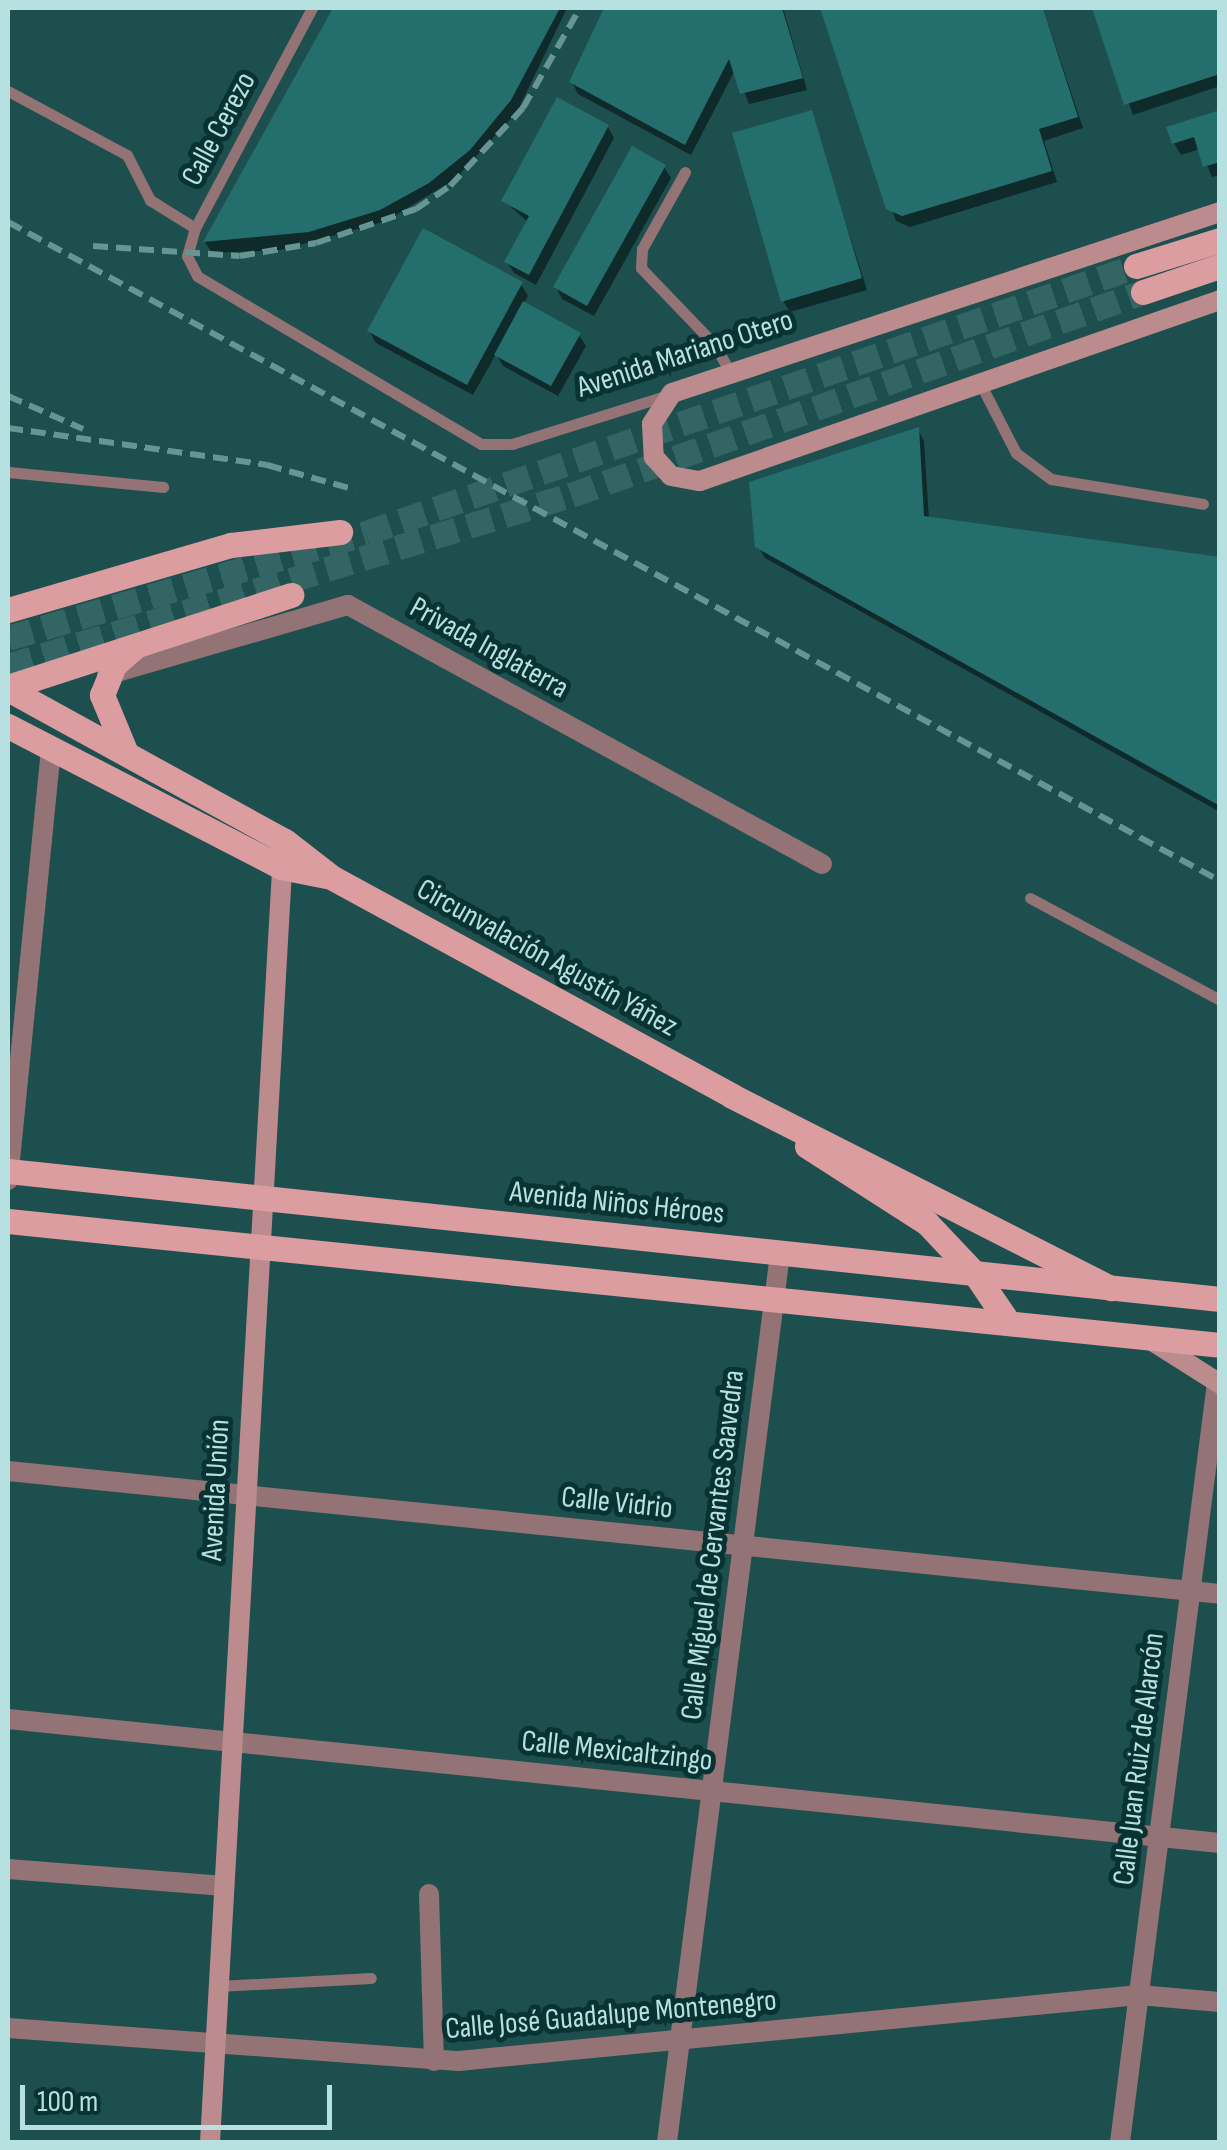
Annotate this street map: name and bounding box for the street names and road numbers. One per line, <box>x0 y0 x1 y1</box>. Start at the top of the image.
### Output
street label: Calle Cerezo <box>174 66 264 192</box>
street label: Avenida Mariano Otero <box>573 302 797 406</box>
street label: Privada Inglaterra <box>403 590 575 706</box>
street label: Circunvalación Agustín Yáñez <box>410 871 684 1045</box>
street label: Avenida Niños Héroes <box>508 1174 726 1232</box>
street label: Calle Miguel de Cervantes Saavedra <box>674 1368 752 1722</box>
street label: Avenida Unión <box>194 1418 238 1562</box>
street label: Calle Vidrio <box>560 1479 674 1527</box>
street label: Calle Juan Ruiz de Alarcón <box>1106 1631 1172 1887</box>
street label: Calle Mexicaltzingo <box>520 1723 714 1779</box>
street label: Calle José Guadalupe Montenegro <box>444 1983 778 2047</box>

